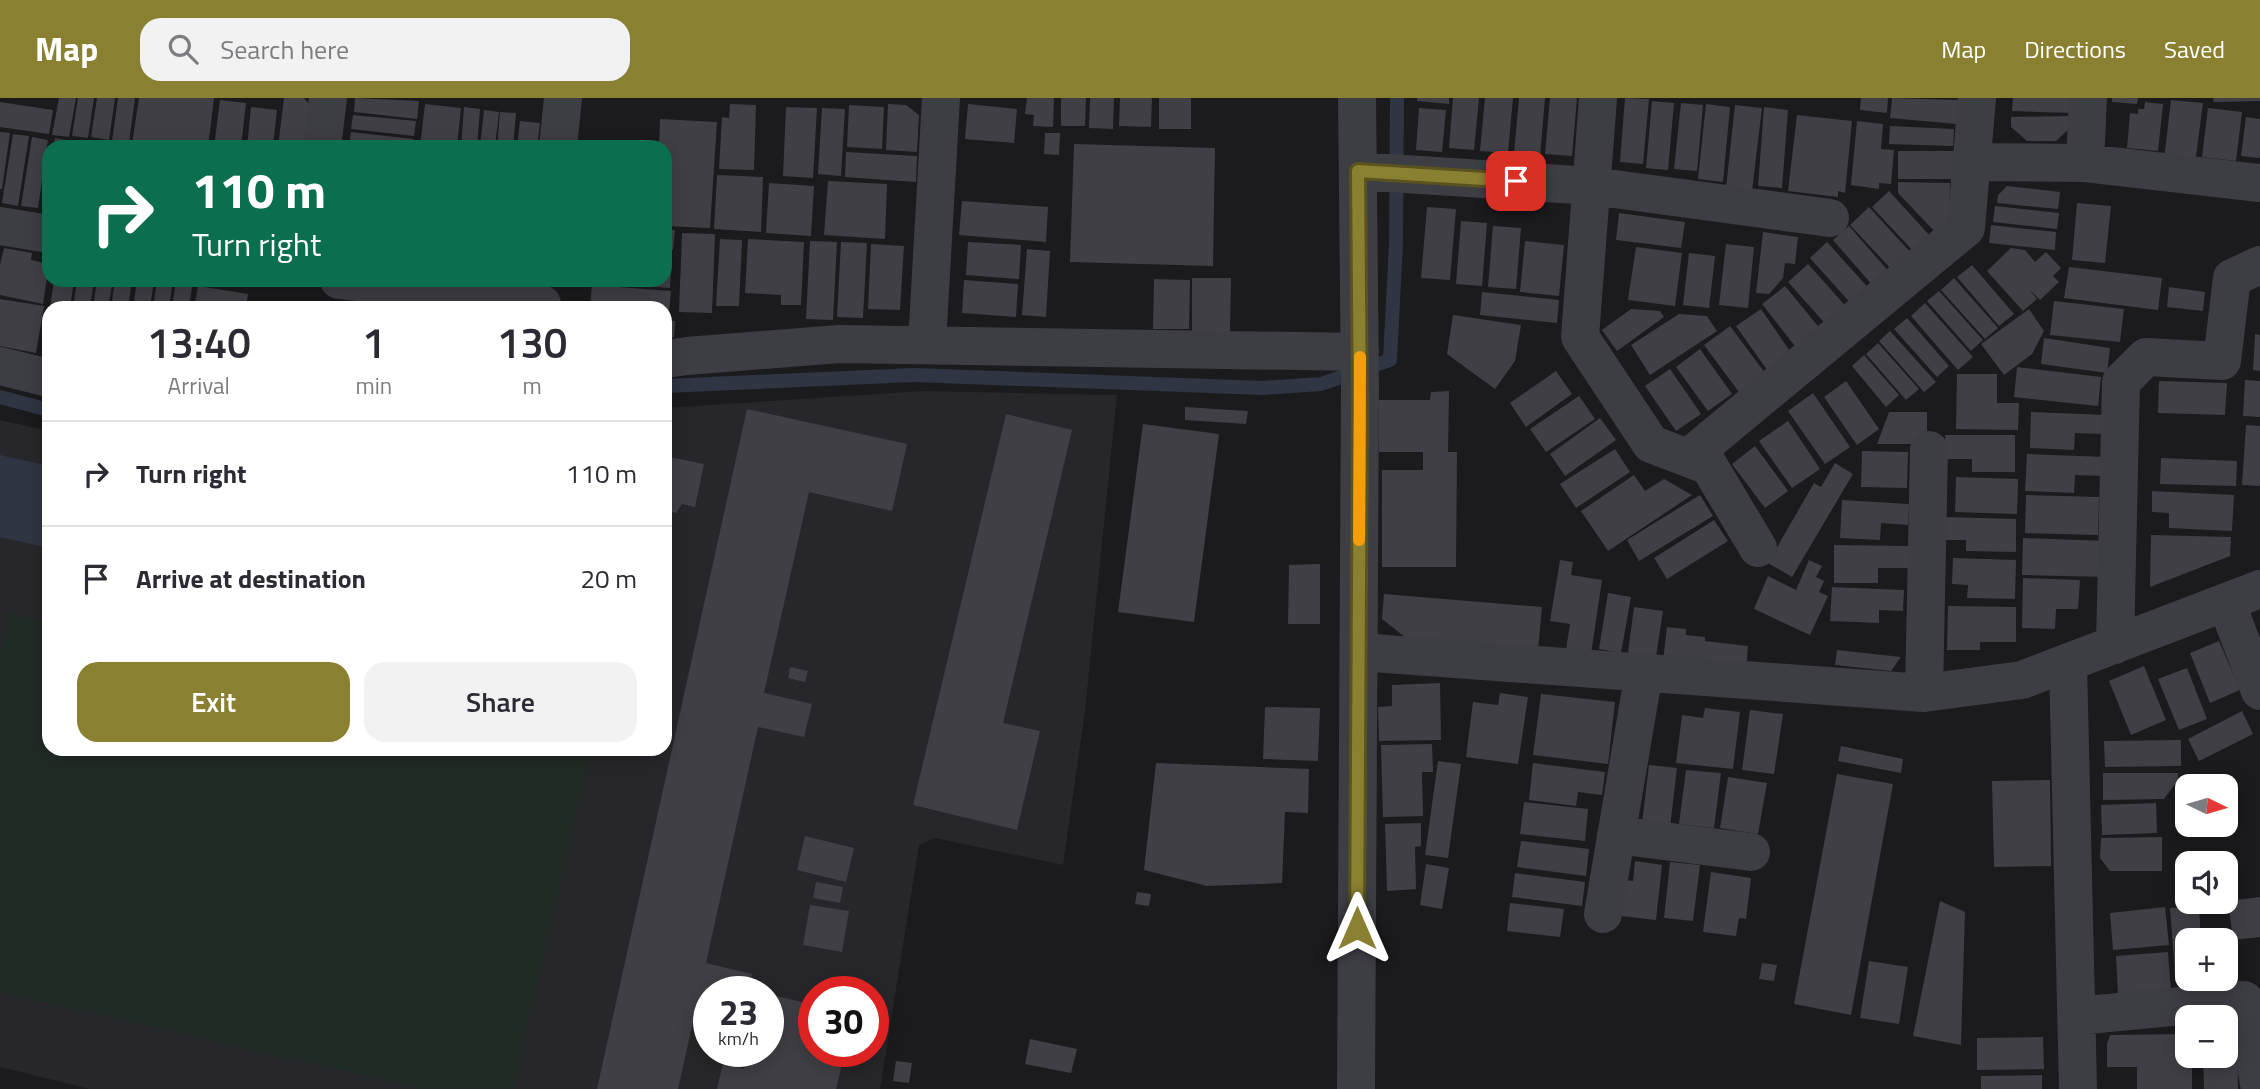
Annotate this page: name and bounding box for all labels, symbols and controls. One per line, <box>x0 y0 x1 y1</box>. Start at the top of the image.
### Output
search box <box>140 18 630 81</box>
text: Map <box>35 24 98 74</box>
icon: search <box>164 30 202 68</box>
text: Search here <box>220 30 349 69</box>
text: Map <box>1941 31 1986 67</box>
text: Directions <box>2024 31 2126 67</box>
text: Saved <box>2164 31 2225 67</box>
pin <box>1486 151 1546 211</box>
text: 110 m <box>192 152 326 227</box>
icon: arrive <box>1497 162 1535 200</box>
icon: right <box>77 168 168 259</box>
text: Turn right <box>192 220 321 268</box>
text: 13:40 <box>147 310 251 374</box>
text: 1 <box>362 310 386 374</box>
text: 130 <box>497 310 567 374</box>
text: Arrival <box>168 368 230 403</box>
text: min <box>355 368 392 403</box>
text: m <box>522 368 542 403</box>
text: Turn right <box>136 454 247 493</box>
text: 110 m <box>566 454 637 493</box>
icon: right <box>77 455 115 493</box>
text: Arrive at destination <box>136 559 366 598</box>
text: 20 m <box>580 559 637 598</box>
icon: arrive <box>77 560 115 598</box>
button: Exit <box>77 662 350 742</box>
button: Share <box>364 662 637 742</box>
north arrow <box>2175 774 2238 836</box>
map controls <box>2175 774 2238 1068</box>
button: sound <box>2175 851 2238 914</box>
position arrow <box>1320 891 1394 965</box>
button: + <box>2175 928 2238 991</box>
speed limit sign: 30 <box>798 976 889 1067</box>
text: 23 <box>719 985 758 1039</box>
button: − <box>2175 1005 2238 1068</box>
text: km/h <box>718 1025 759 1052</box>

